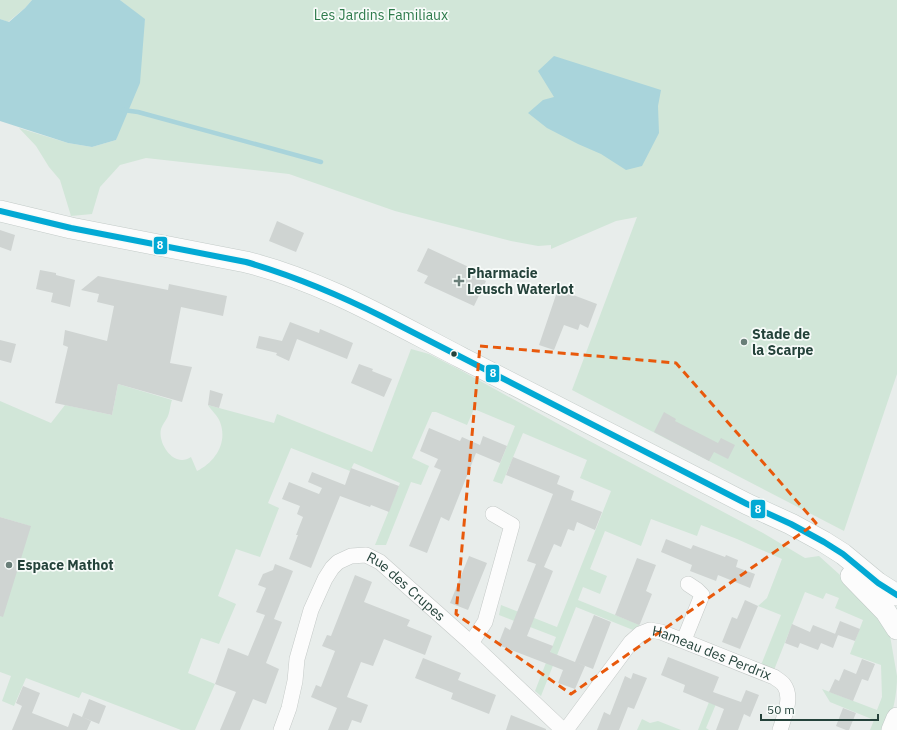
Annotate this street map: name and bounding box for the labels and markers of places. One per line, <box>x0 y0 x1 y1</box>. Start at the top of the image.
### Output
place label: Pharmacie Leusch Waterlot <box>467 264 574 298</box>
marker: Pharmacie Leusch Waterlot <box>454 276 464 286</box>
place label: Stade de la Scarpe <box>752 325 814 359</box>
marker: Stade de la Scarpe <box>739 337 749 347</box>
unlabelled marker <box>449 349 459 359</box>
place label: Espace Mathot <box>17 556 114 574</box>
marker: Espace Mathot <box>4 560 14 570</box>

